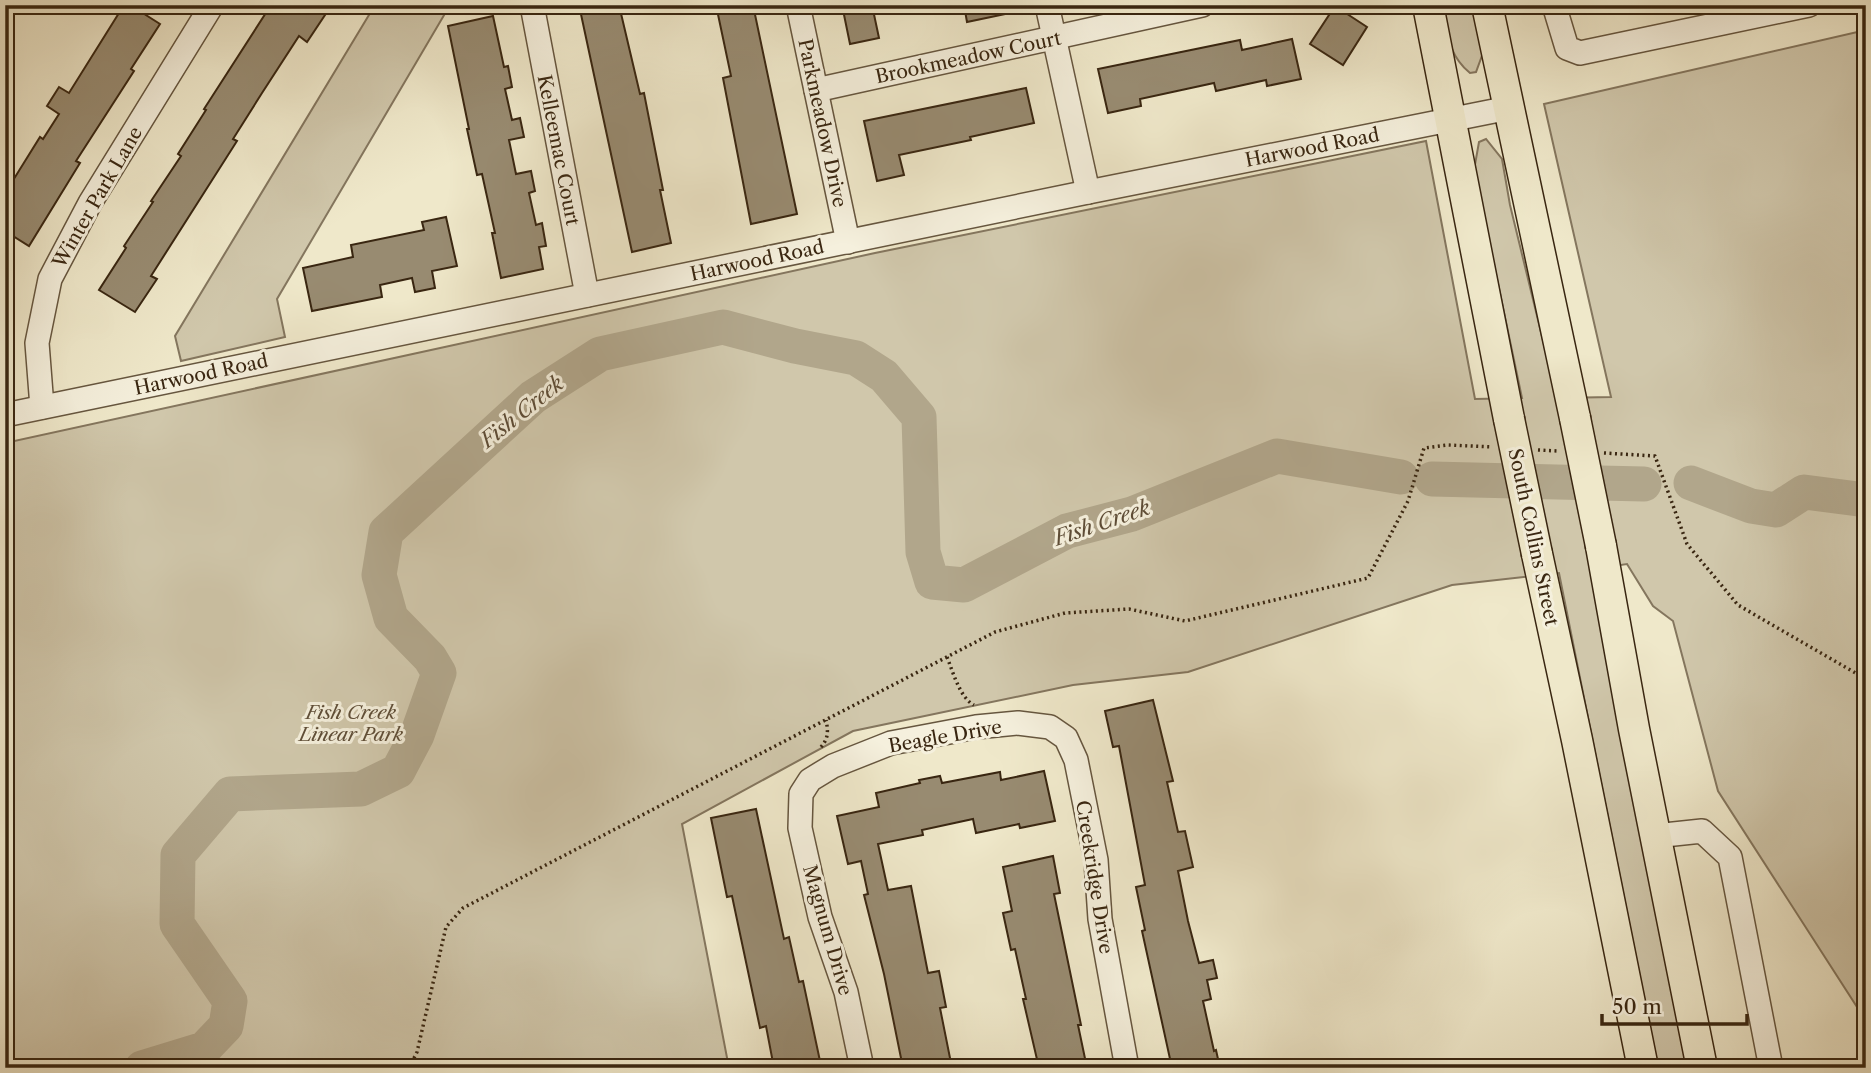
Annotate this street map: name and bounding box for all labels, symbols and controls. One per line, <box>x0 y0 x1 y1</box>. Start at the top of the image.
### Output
street label: Brookmeadow Court <box>873 27 1063 88</box>
street label: Parkmeadow Drive <box>793 37 852 210</box>
street label: Kelleemac Court <box>533 73 584 228</box>
street label: Winter Park Lane <box>47 122 147 273</box>
street label: Harwood Road <box>1243 123 1382 172</box>
street label: Harwood Road <box>688 235 827 286</box>
street label: Harwood Road <box>132 349 271 400</box>
water label: Fish Creek <box>473 370 568 454</box>
street label: South Collins Street <box>1503 446 1564 628</box>
water label: Fish Creek <box>1049 494 1153 551</box>
park label: Fish Creek Linear Park <box>297 701 403 746</box>
street label: Beagle Drive <box>887 715 1004 758</box>
street label: Creekridge Drive <box>1071 799 1118 955</box>
street label: Magnum Drive <box>798 862 857 998</box>
scale bar <box>1602 982 1747 1026</box>
text: 50 m <box>1612 994 1662 1019</box>

